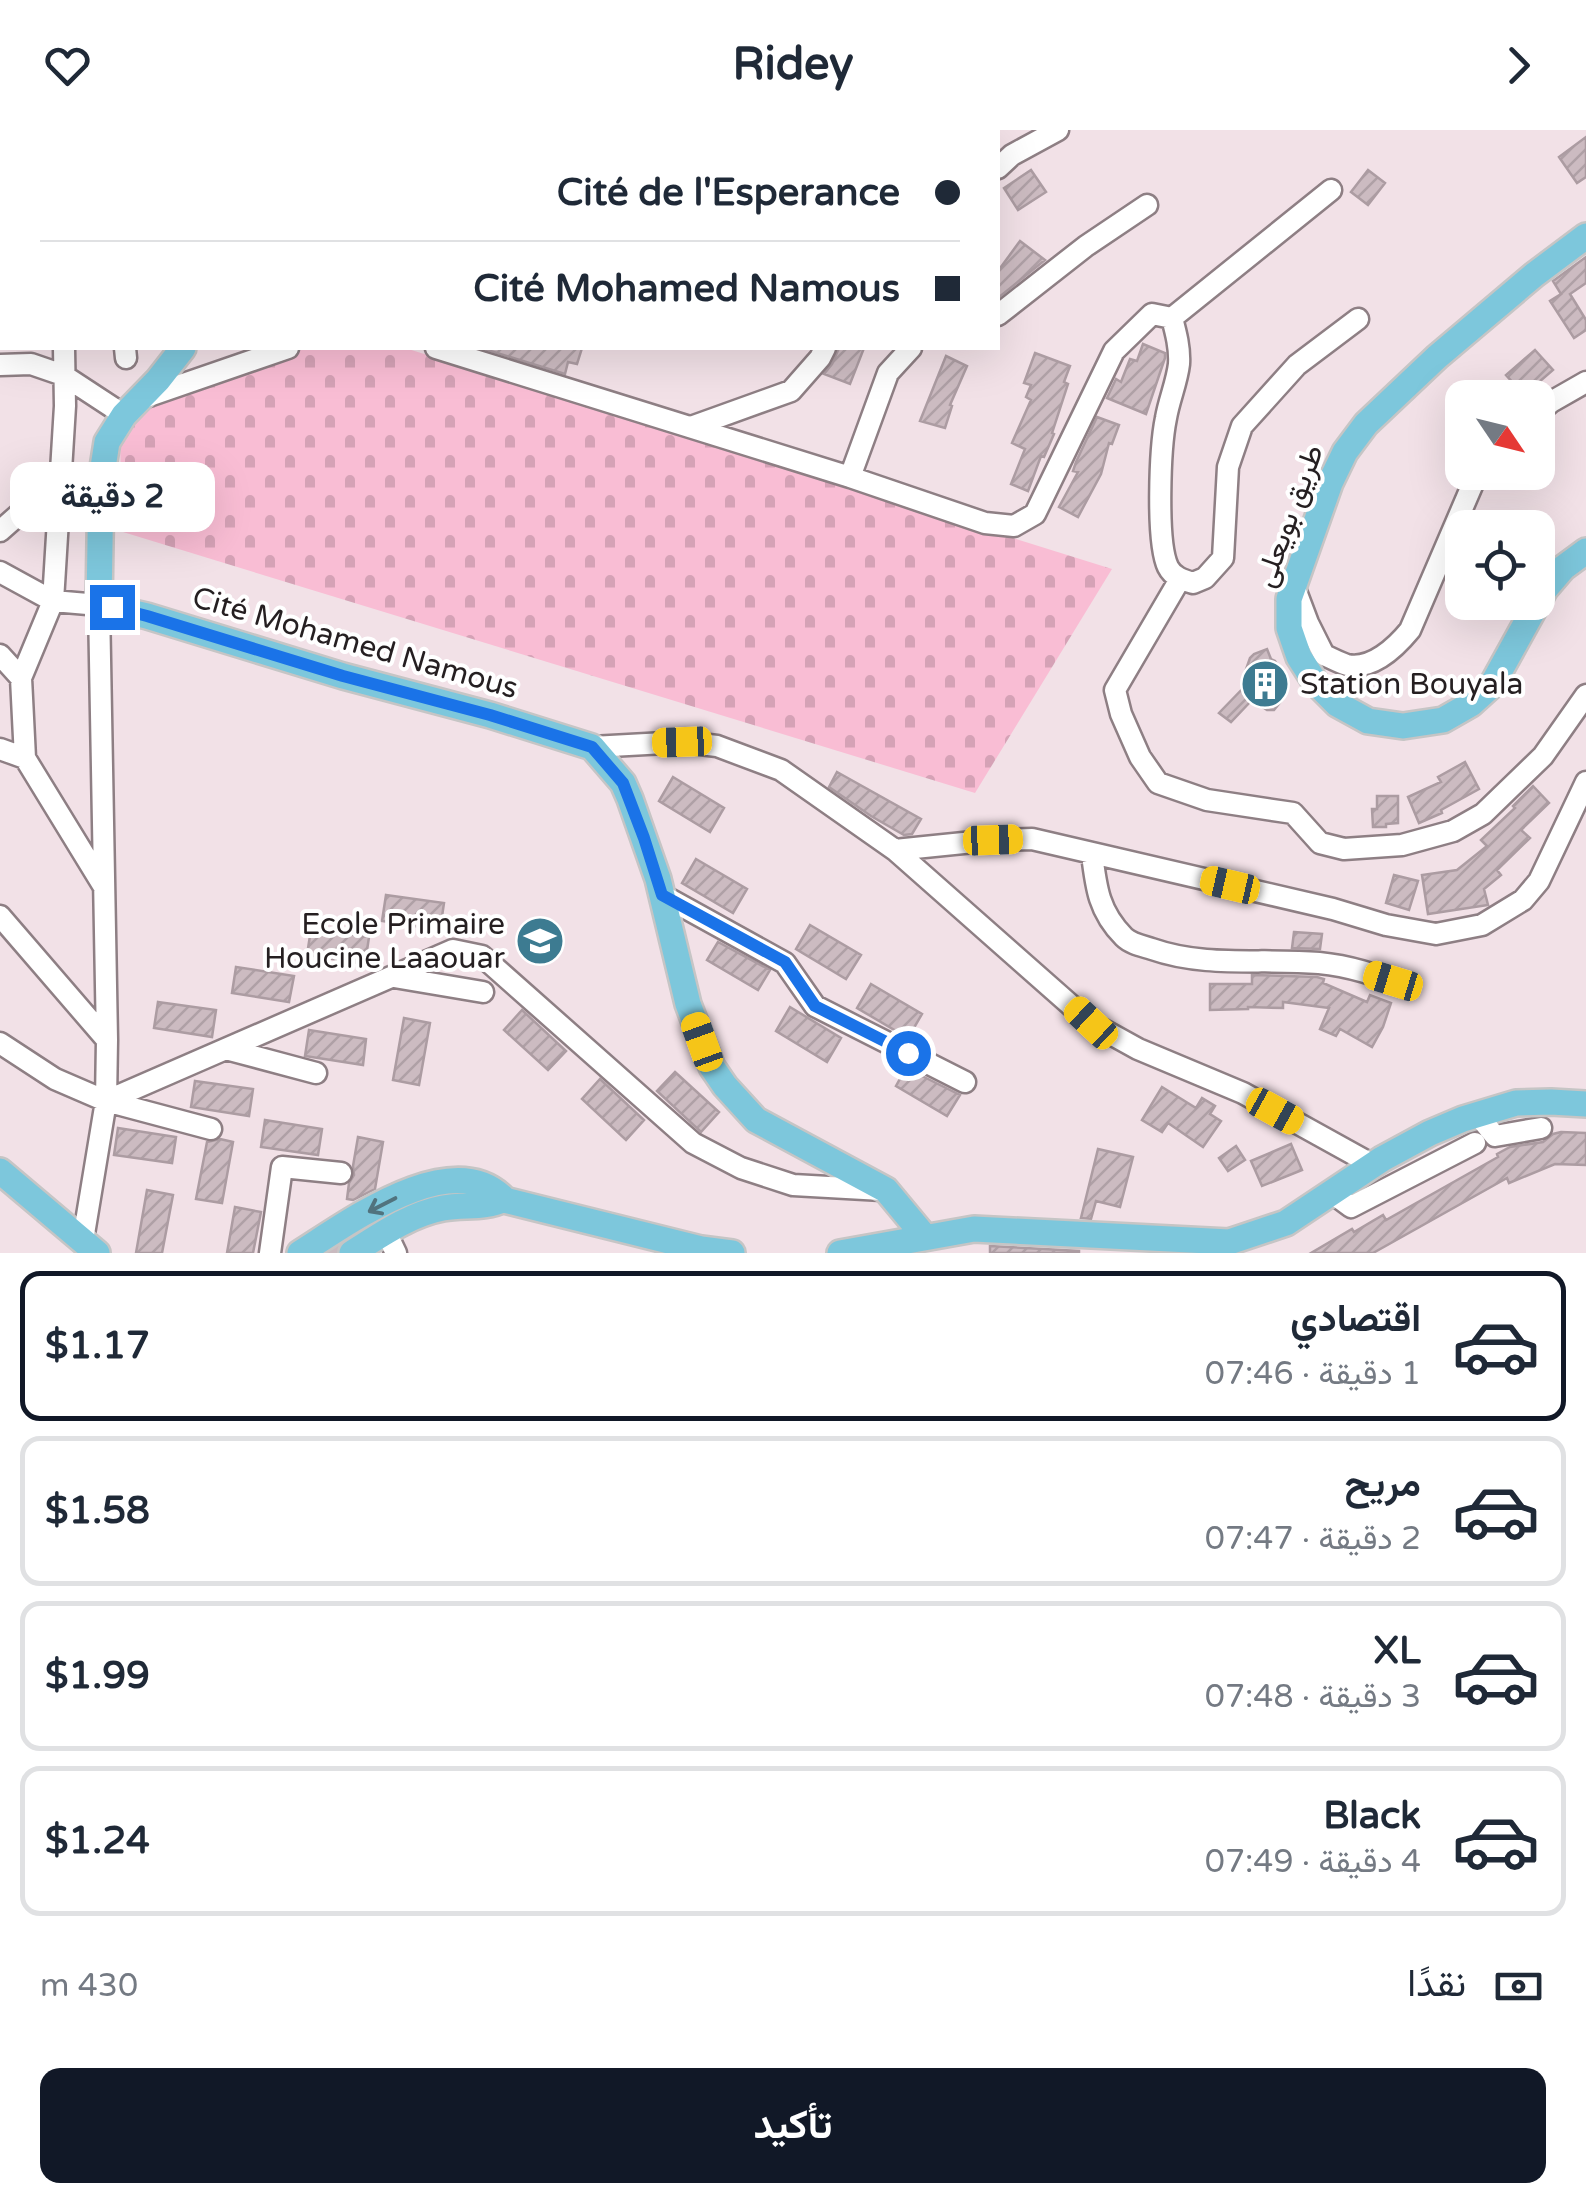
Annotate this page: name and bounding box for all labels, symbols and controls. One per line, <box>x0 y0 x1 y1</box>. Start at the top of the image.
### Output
icon: heart <box>40 38 95 93</box>
text: Ridey <box>732 38 854 92</box>
icon: forward <box>1491 38 1546 93</box>
text: Cité de l'Esperance <box>557 170 900 216</box>
text: Cité Mohamed Namous <box>473 266 900 312</box>
north arrow <box>1445 380 1555 490</box>
map controls <box>1445 380 1555 620</box>
street label: طريق بويعلى <box>1246 440 1332 592</box>
callout: 2 دقيقة <box>9 462 214 532</box>
text: 2 دقيقة <box>61 478 164 516</box>
button: locate <box>1445 510 1555 620</box>
street label: Cité Mohamed Namous <box>188 579 522 707</box>
route end <box>90 585 135 630</box>
building icon: Station Bouyala <box>1239 658 1291 710</box>
place label: Station Bouyala <box>1300 666 1523 703</box>
car <box>651 726 713 758</box>
car <box>962 824 1024 856</box>
car <box>1197 864 1263 906</box>
place label: Ecole Primaire Houcine Laaouar <box>264 906 505 977</box>
school or university icon: Ecole Primaire Houcine Laaouar <box>514 915 566 967</box>
car <box>1360 958 1426 1004</box>
car <box>1059 992 1123 1054</box>
car <box>678 1009 726 1075</box>
route start <box>886 1031 931 1076</box>
car <box>1241 1083 1309 1139</box>
one-way arrow <box>368 1196 398 1215</box>
text: اقتصادي <box>1290 1296 1421 1342</box>
icon: car <box>1451 1301 1541 1391</box>
text: $1.17 <box>45 1323 150 1369</box>
text: 1 دقيقة · 07:46 <box>1205 1355 1421 1393</box>
text: مريح <box>1345 1461 1421 1507</box>
icon: car <box>1451 1466 1541 1556</box>
text: $1.58 <box>45 1488 150 1534</box>
text: 2 دقيقة · 07:47 <box>1205 1520 1421 1558</box>
text: XL <box>1374 1628 1421 1674</box>
icon: car <box>1451 1631 1541 1721</box>
text: $1.99 <box>45 1653 150 1699</box>
text: 3 دقيقة · 07:48 <box>1205 1678 1421 1716</box>
text: Black <box>1323 1793 1421 1839</box>
icon: car <box>1451 1796 1541 1886</box>
text: $1.24 <box>45 1818 150 1864</box>
text: 4 دقيقة · 07:49 <box>1205 1843 1421 1881</box>
icon: cash <box>1491 1959 1546 2014</box>
text: نقدًا <box>1407 1961 1466 2007</box>
text: 430 m <box>40 1967 138 2005</box>
button: تأكيد <box>40 2068 1546 2183</box>

